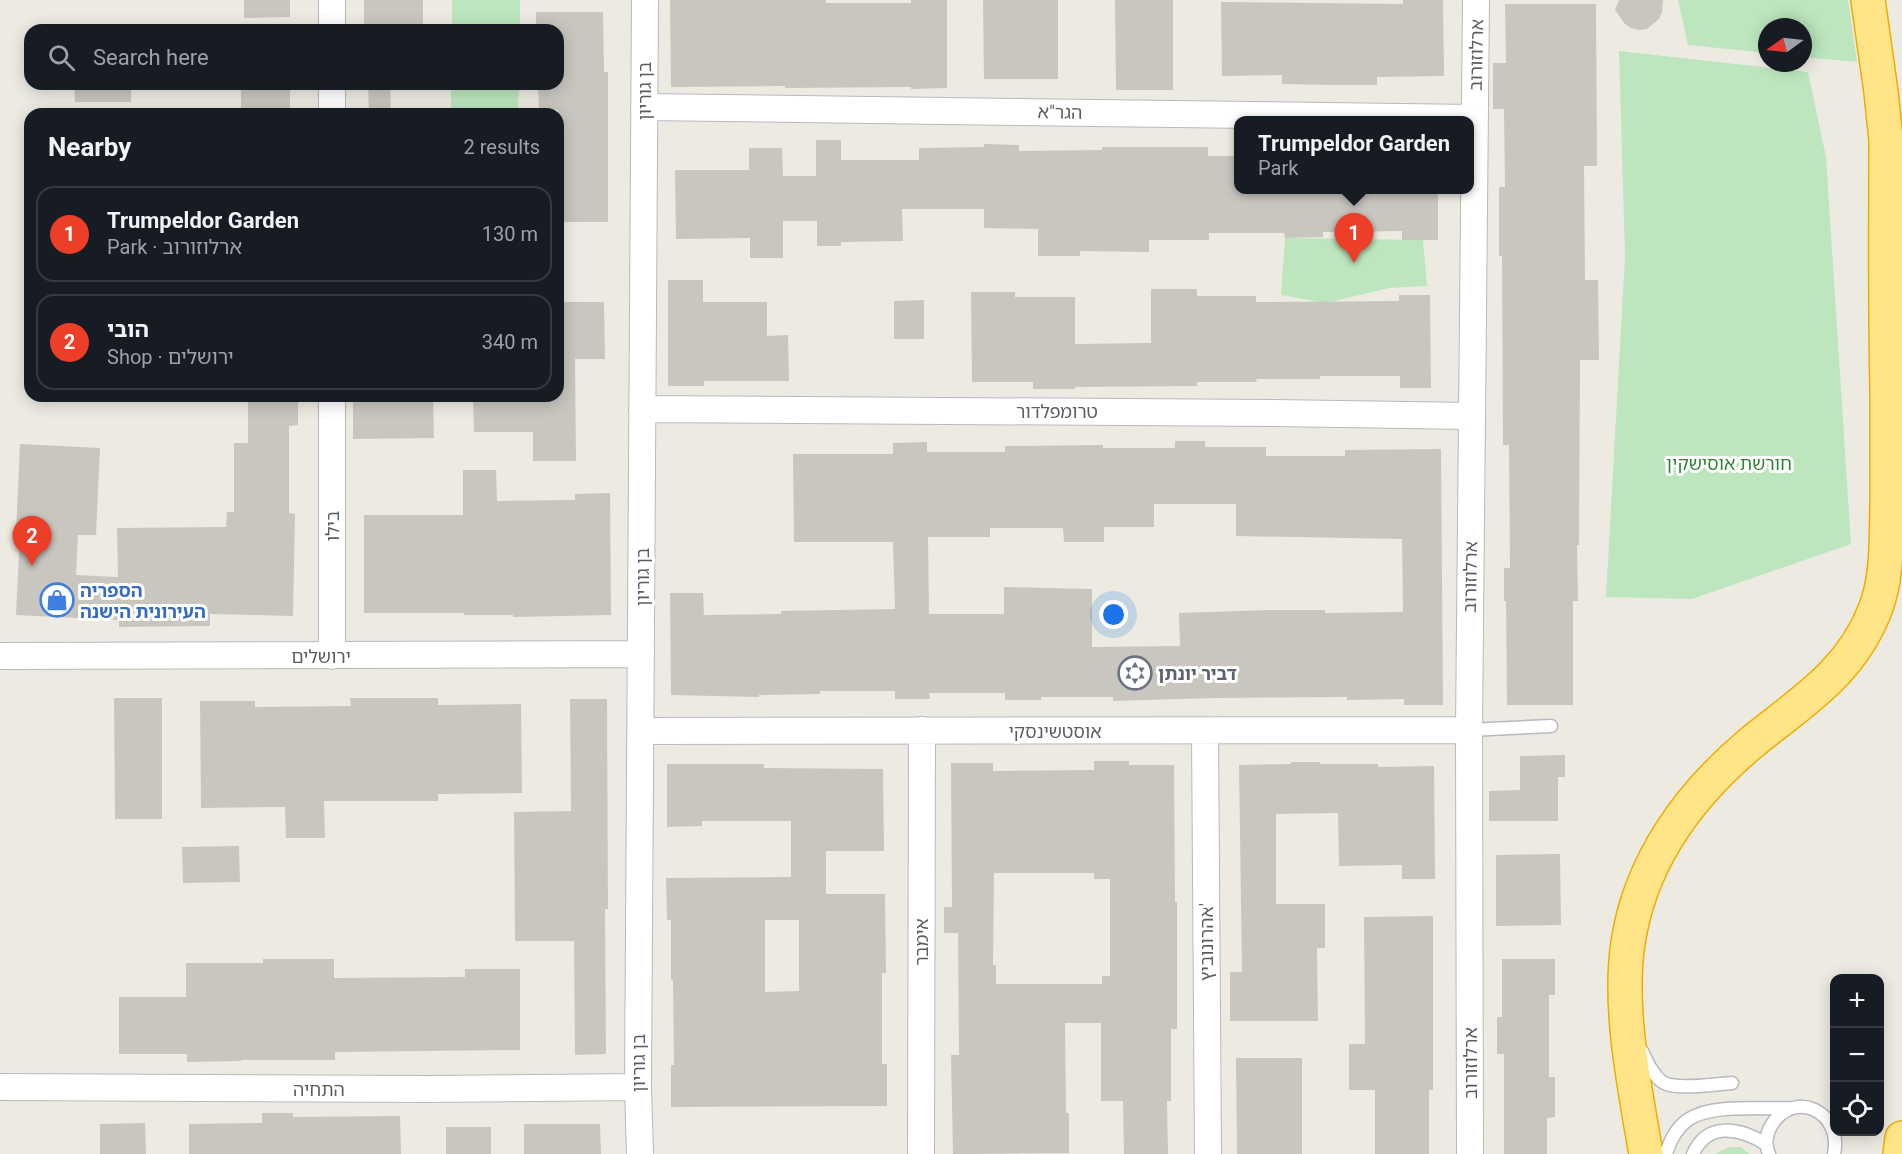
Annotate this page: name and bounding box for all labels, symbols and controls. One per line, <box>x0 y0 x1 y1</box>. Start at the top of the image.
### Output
north arrow <box>1758 18 1812 72</box>
street label: ארלוזורוב <box>1465 19 1487 91</box>
search box <box>24 24 564 90</box>
icon: search <box>45 41 78 74</box>
text: Search here <box>93 45 209 70</box>
street label: בן גוריון <box>634 62 655 120</box>
street label: הגר"א <box>1038 101 1082 123</box>
popup <box>1234 116 1474 194</box>
text: Trumpeldor Garden <box>1258 131 1450 156</box>
text: Nearby <box>48 132 131 162</box>
text: 2 results <box>464 135 540 159</box>
text: Park <box>1258 156 1298 180</box>
text: Trumpeldor Garden <box>107 208 299 233</box>
pin: 1 <box>1334 214 1374 263</box>
text: 1 <box>64 222 75 246</box>
text: 130 m <box>482 222 538 246</box>
text: Park · ארלוזורוב <box>107 235 242 259</box>
text: הובי <box>107 317 149 342</box>
text: 2 <box>64 330 75 354</box>
text: 340 m <box>482 330 538 354</box>
text: Shop · ירושלים <box>107 345 234 369</box>
street label: טרומפלדור <box>1016 401 1098 422</box>
park label: חורשת אוסישקין <box>1666 453 1792 474</box>
street label: בילו <box>322 511 343 541</box>
pin: 2 <box>12 516 51 566</box>
street label: ארלוזורוב <box>1459 541 1481 613</box>
street label: בן גוריון <box>632 548 653 606</box>
place label: הספריה העירונית הישנה <box>80 580 206 622</box>
shop icon: הספריה העירונית הישנה <box>39 582 75 618</box>
your location <box>1099 600 1128 629</box>
street label: ירושלים <box>291 646 351 667</box>
synagogue icon: דביר יונתן <box>1117 655 1153 691</box>
place label: דביר יונתן <box>1158 663 1237 684</box>
street label: אוסטשינסקי <box>1008 721 1102 742</box>
street label: אהרונוביץ' <box>1196 903 1217 981</box>
street label: אימבר <box>911 918 932 966</box>
map controls <box>1830 974 1884 1136</box>
button: + <box>1830 974 1884 1028</box>
street label: ארלוזורוב <box>1460 1027 1481 1099</box>
button: − <box>1830 1028 1884 1082</box>
street label: בן גוריון <box>628 1034 649 1092</box>
street label: התחיה <box>293 1079 345 1100</box>
button: locate <box>1830 1082 1884 1136</box>

